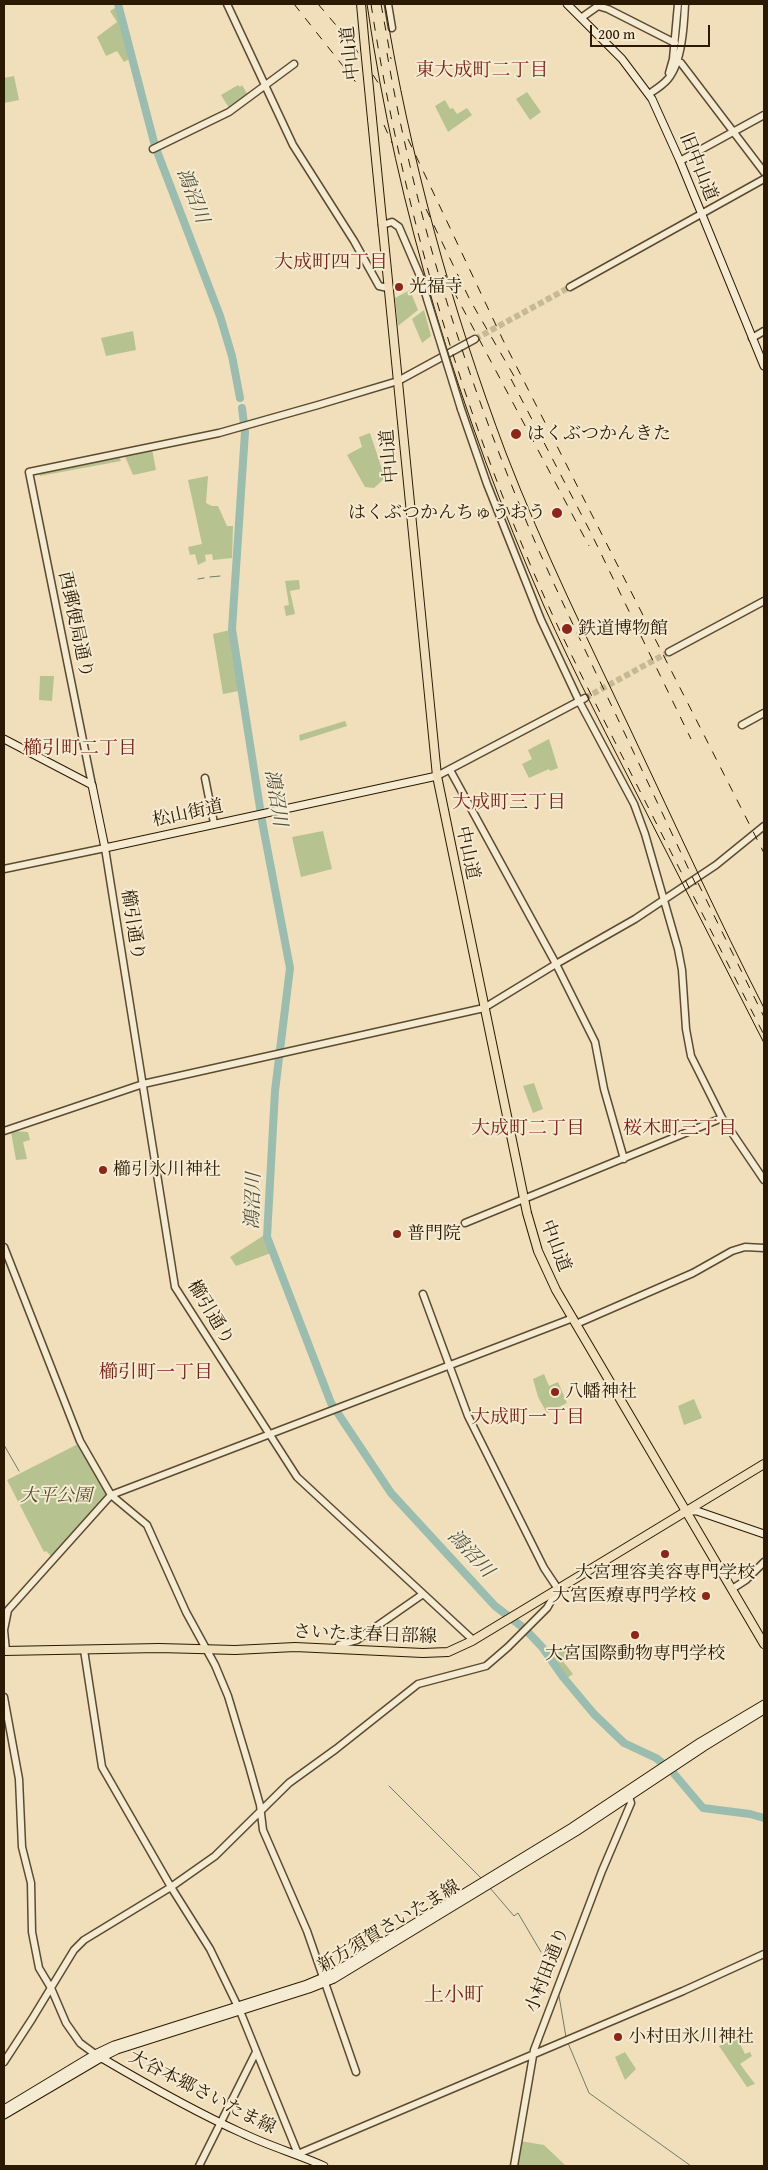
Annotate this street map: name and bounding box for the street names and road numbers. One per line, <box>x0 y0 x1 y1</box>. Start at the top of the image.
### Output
street label: 中山道 <box>337 25 365 81</box>
street label: 旧中山道 <box>675 130 721 204</box>
street label: 中山道 <box>377 428 403 484</box>
street label: 西郵便局通り <box>53 570 97 680</box>
street label: 松山街道 <box>151 796 225 832</box>
street label: 中山道 <box>451 824 483 882</box>
street label: 櫛引通り <box>116 888 148 962</box>
street label: 中山道 <box>535 1217 575 1275</box>
street label: 櫛引通り <box>182 1277 238 1349</box>
street label: さいたま春日部線 <box>293 1622 437 1648</box>
street label: 新方須賀さいたま線 <box>314 1876 464 1978</box>
street label: 小村田通り <box>522 1924 574 2016</box>
street label: 大谷本郷さいたま線 <box>125 2047 279 2139</box>

